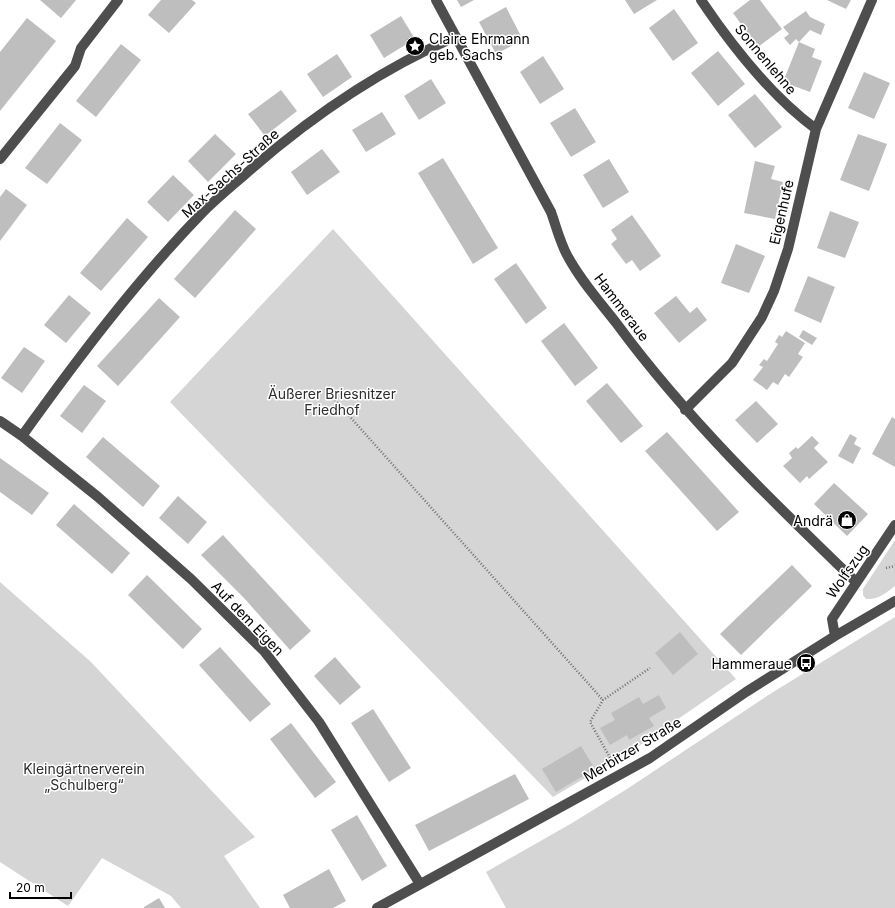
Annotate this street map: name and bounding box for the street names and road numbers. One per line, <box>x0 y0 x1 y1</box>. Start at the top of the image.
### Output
street label: Sonnenlehne <box>732 20 800 98</box>
street label: Max-Sachs-Straße <box>178 125 282 221</box>
street label: Eigenhufe <box>765 178 797 246</box>
street label: Hammeraue <box>591 270 653 344</box>
street label: Wolfszug <box>822 541 872 601</box>
street label: Auf dem Eigen <box>208 577 288 659</box>
street label: Merbitzer Straße <box>580 713 684 785</box>

